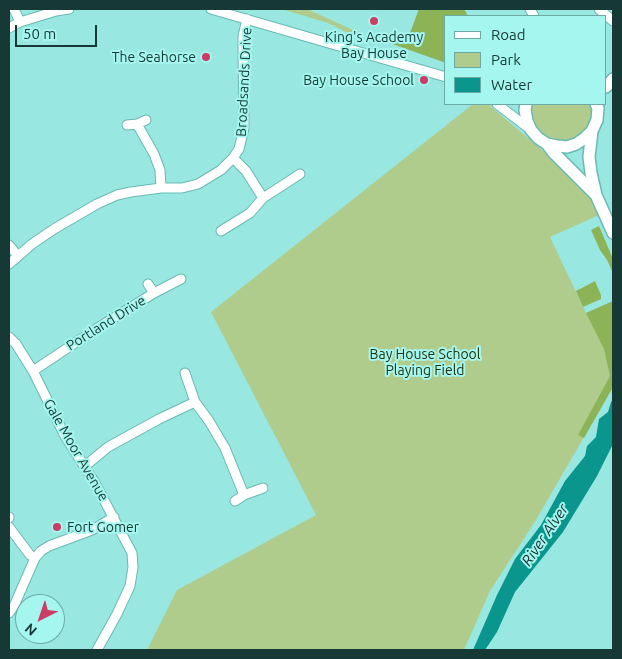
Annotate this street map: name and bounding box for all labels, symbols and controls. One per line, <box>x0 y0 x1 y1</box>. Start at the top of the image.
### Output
scale bar <box>18 15 100 47</box>
marker: King's Academy Bay House <box>368 15 380 27</box>
legend <box>444 15 607 105</box>
text: 50 m <box>23 25 56 42</box>
text: Road <box>491 26 526 43</box>
street label: Broadsands Drive <box>233 27 255 137</box>
place label: King's Academy Bay House <box>325 29 423 62</box>
place label: The Seahorse <box>112 49 196 65</box>
marker: The Seahorse <box>200 51 212 63</box>
text: Park <box>491 51 521 68</box>
place label: Bay House School <box>303 72 414 88</box>
marker: Bay House School <box>418 74 430 86</box>
text: Water <box>491 76 532 93</box>
street label: Portland Drive <box>63 292 149 354</box>
park label: Bay House School Playing Field <box>370 346 480 378</box>
street label: Gale Moor Avenue <box>40 396 112 504</box>
water label: River Alver <box>518 501 572 569</box>
place label: Fort Gomer <box>67 519 139 535</box>
marker: Fort Gomer <box>51 521 63 533</box>
north arrow <box>15 594 65 644</box>
text: N <box>22 620 40 639</box>

